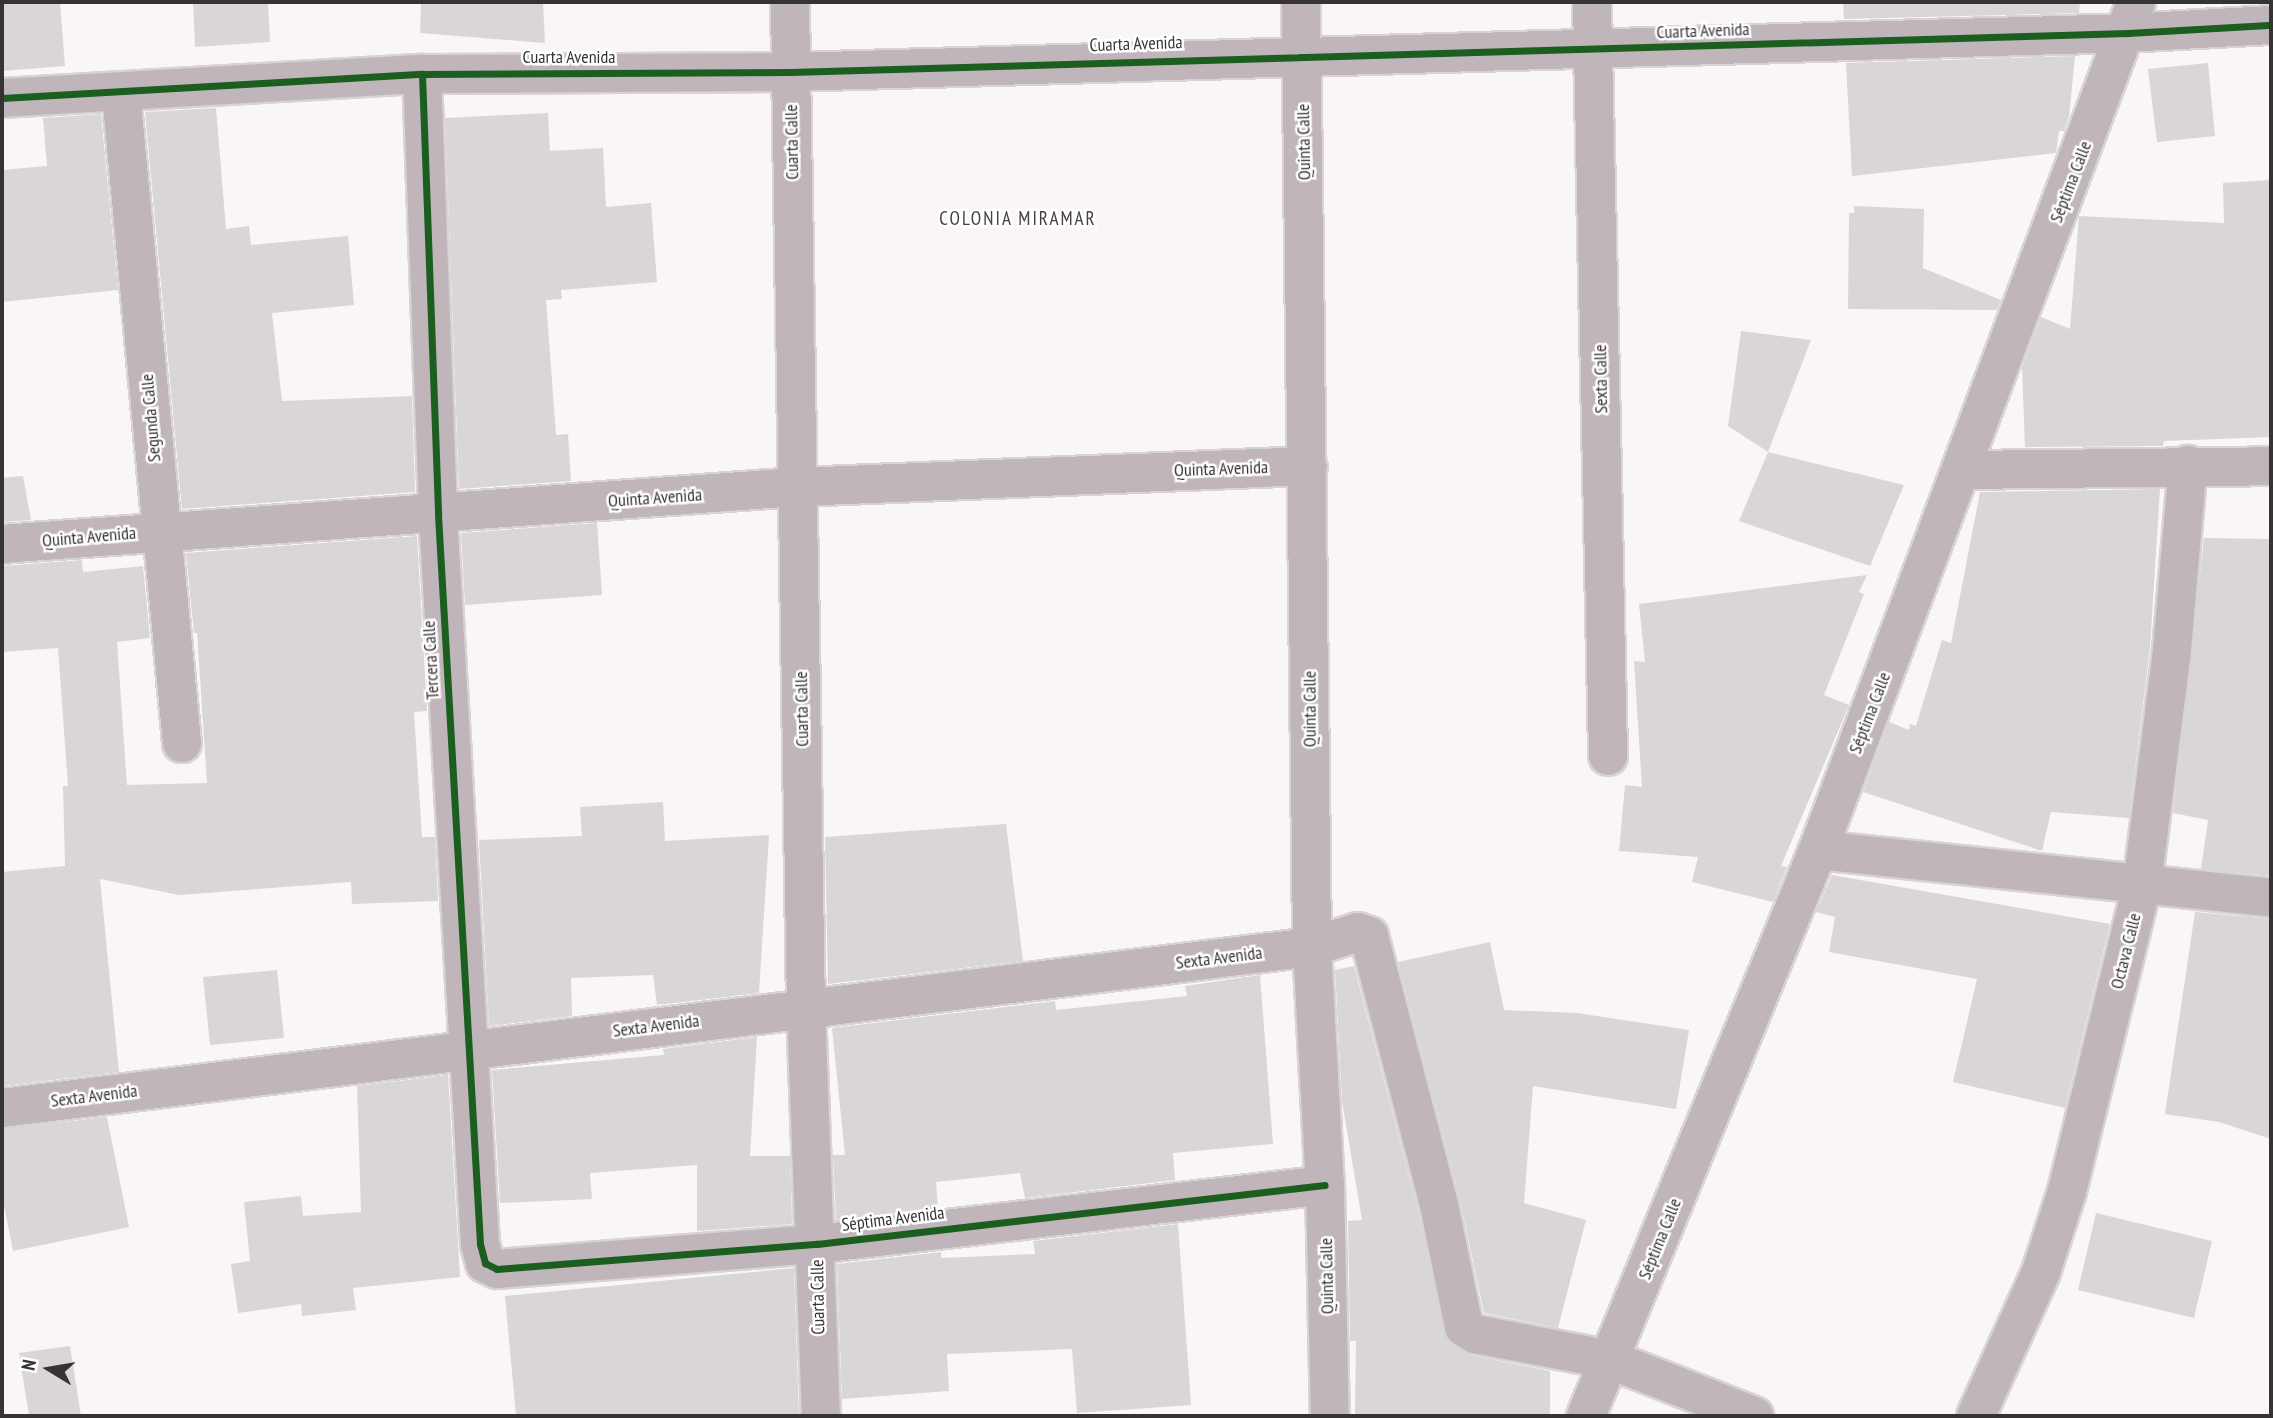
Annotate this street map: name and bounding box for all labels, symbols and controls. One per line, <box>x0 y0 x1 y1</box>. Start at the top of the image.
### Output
street label: Cuarta Avenida <box>1656 19 1750 43</box>
street label: Cuarta Avenida <box>1089 32 1183 56</box>
street label: Cuarta Avenida <box>522 46 616 68</box>
street label: Cuarta Calle <box>781 104 803 180</box>
street label: Quinta Calle <box>1293 104 1315 180</box>
street label: Séptima Calle <box>2046 138 2096 226</box>
district label: COLONIA MIRAMAR <box>941 208 1095 230</box>
street label: Sexta Calle <box>1590 344 1612 414</box>
street label: Segunda Calle <box>136 373 166 463</box>
street label: Quinta Avenida <box>1173 457 1269 481</box>
street label: Quinta Avenida <box>607 484 703 512</box>
street label: Quinta Avenida <box>41 522 137 552</box>
street label: Tercera Calle <box>418 620 444 700</box>
street label: Séptima Calle <box>1845 669 1895 757</box>
street label: Cuarta Calle <box>791 671 813 747</box>
street label: Quinta Calle <box>1299 671 1321 747</box>
street label: Octava Calle <box>2106 911 2146 991</box>
street label: Sexta Avenida <box>1174 942 1264 974</box>
street label: Sexta Avenida <box>611 1010 701 1042</box>
street label: Sexta Avenida <box>49 1080 139 1112</box>
street label: Séptima Calle <box>1634 1195 1686 1283</box>
street label: Séptima Avenida <box>840 1202 946 1236</box>
street label: Quinta Calle <box>1316 1238 1338 1314</box>
street label: Cuarta Calle <box>807 1259 829 1335</box>
north arrow <box>14 1334 84 1404</box>
text: N <box>16 1358 41 1372</box>

